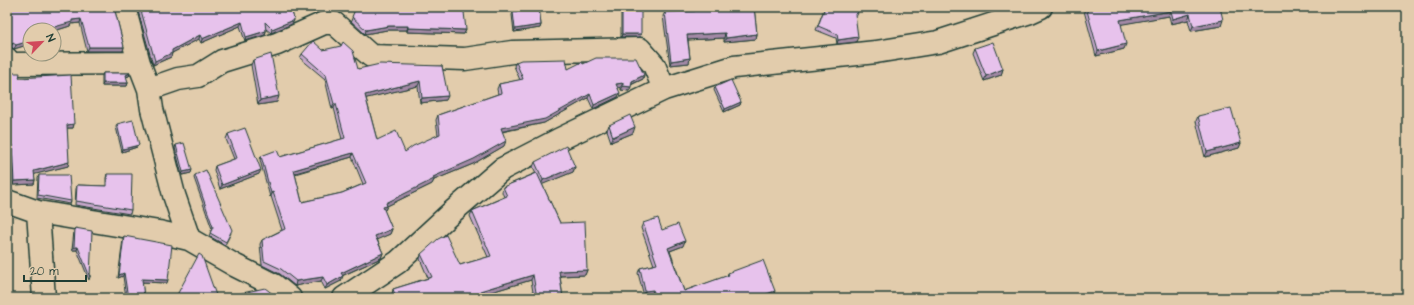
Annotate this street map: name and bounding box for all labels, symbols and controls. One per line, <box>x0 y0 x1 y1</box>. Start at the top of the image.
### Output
north arrow <box>22 22 62 62</box>
text: N <box>42 32 59 44</box>
scale bar <box>24 257 86 283</box>
text: 20 m <box>30 263 59 280</box>

